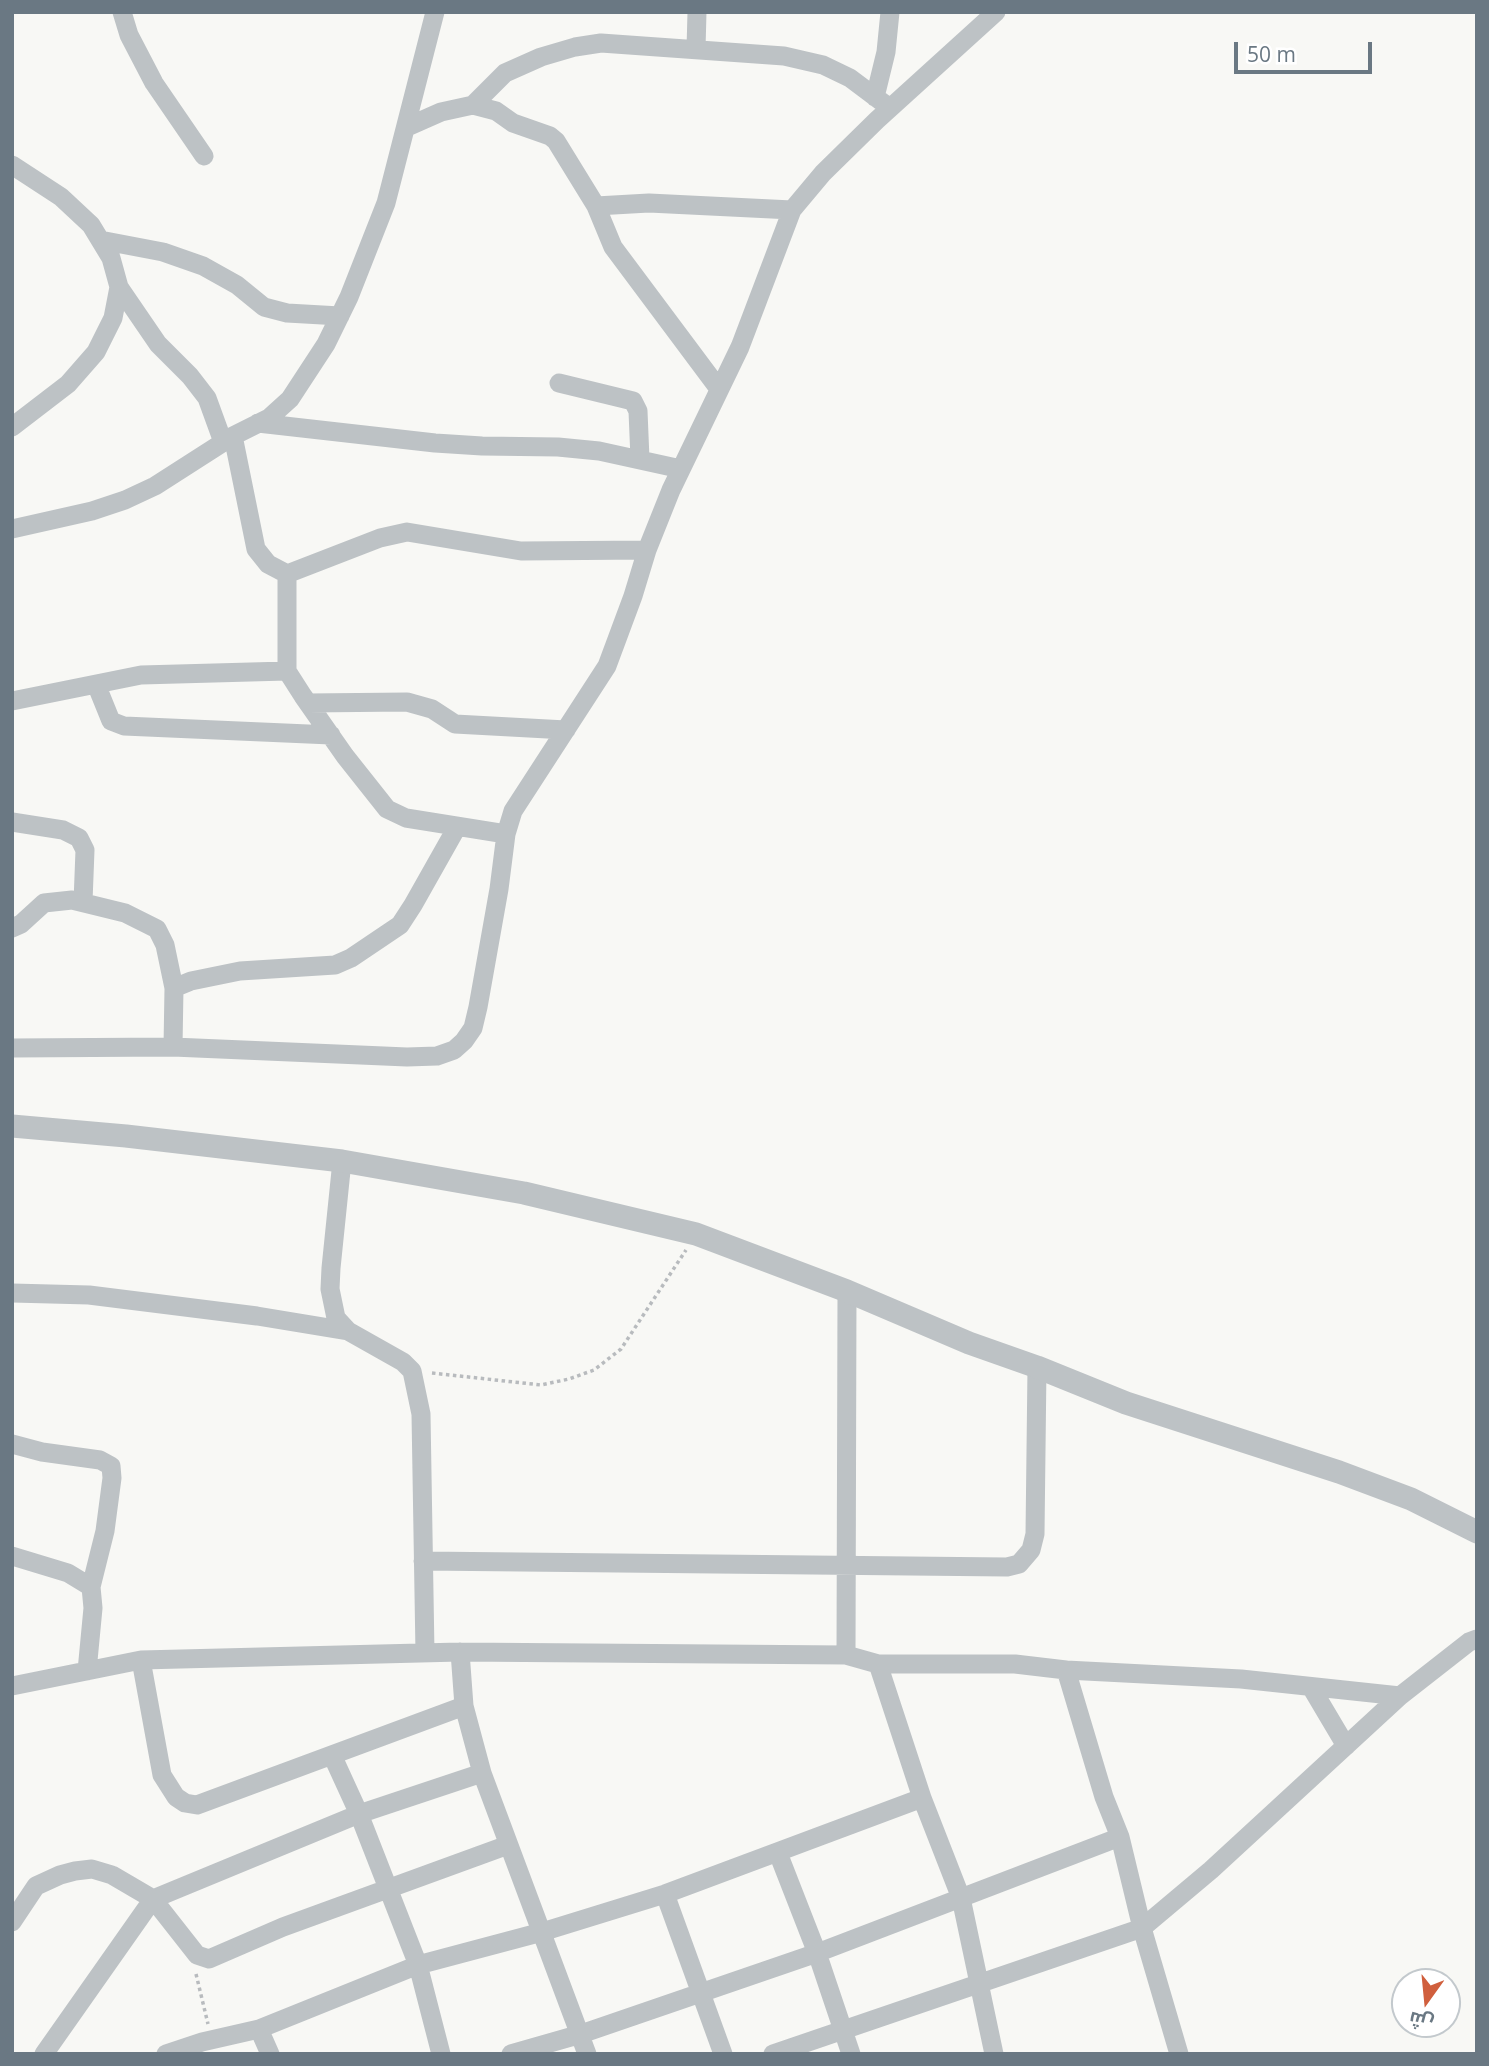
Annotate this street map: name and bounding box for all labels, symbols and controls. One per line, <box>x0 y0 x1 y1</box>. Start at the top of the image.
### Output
scale bar <box>1237 28 1375 72</box>
text: 50 m <box>1247 40 1296 68</box>
north arrow <box>1391 1968 1461 2038</box>
text: ش <box>1406 2006 1436 2037</box>

